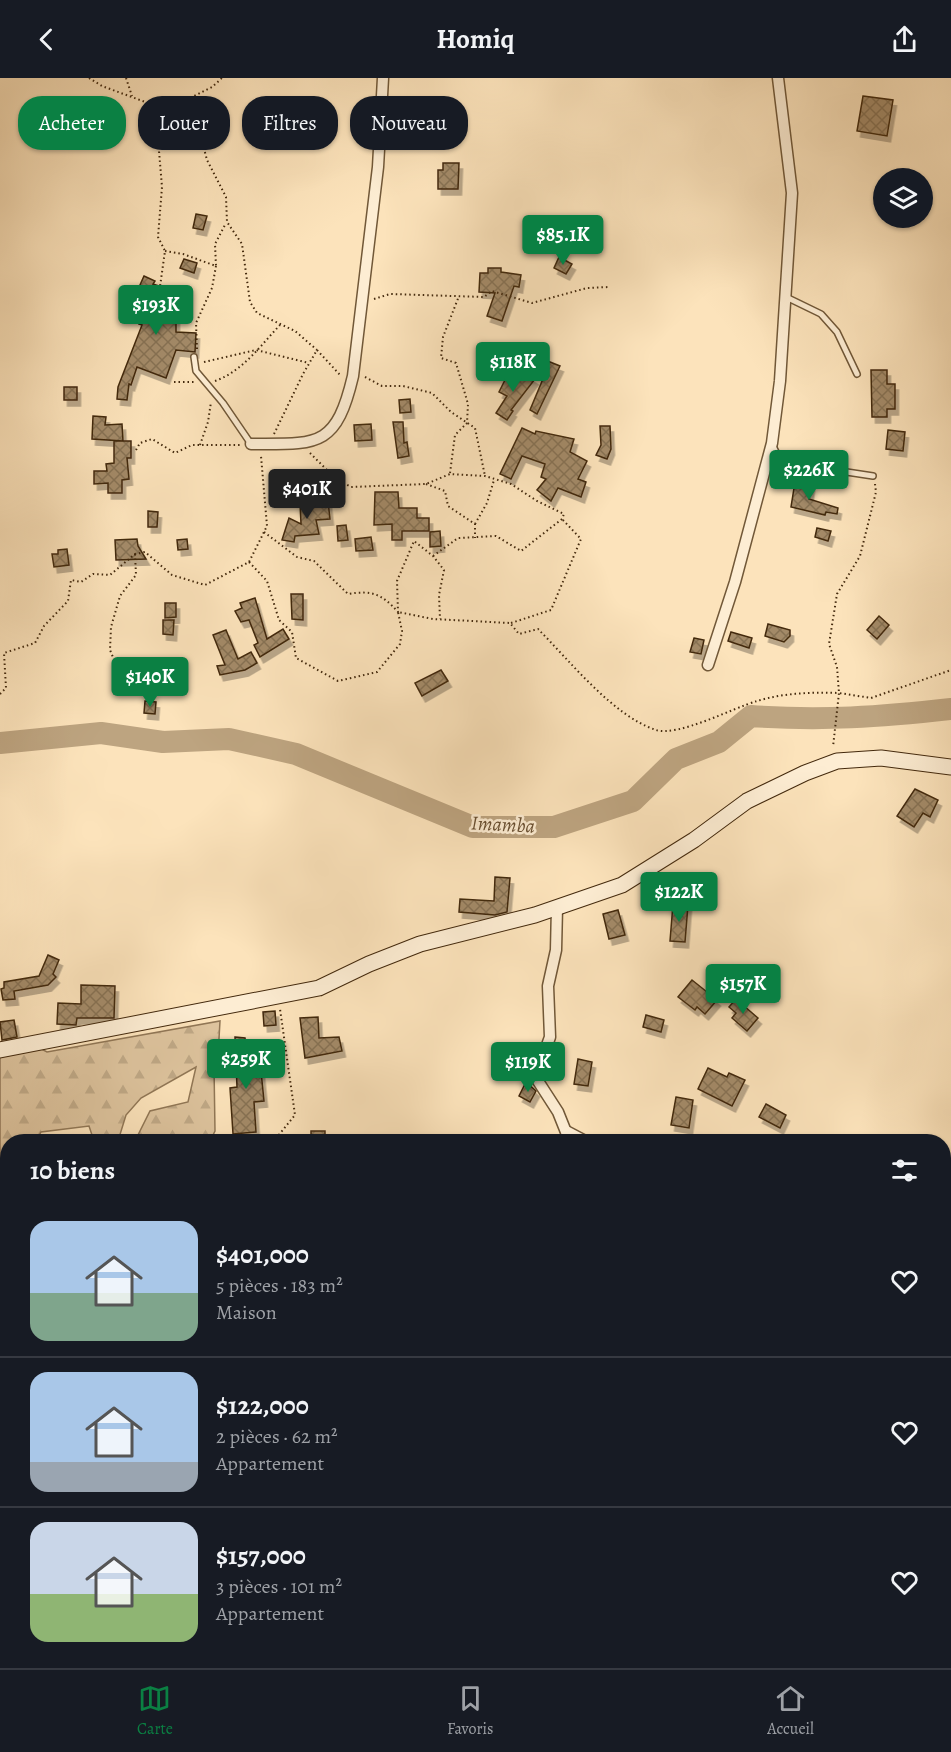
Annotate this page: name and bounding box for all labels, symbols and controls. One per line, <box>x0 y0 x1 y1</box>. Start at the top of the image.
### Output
text: Homiq <box>436 21 515 57</box>
icon: back <box>30 23 63 56</box>
icon: share <box>888 23 921 56</box>
chip: Acheter <box>18 96 126 150</box>
chip: Louer <box>138 96 230 150</box>
chip: Filtres <box>242 96 338 150</box>
chip: Nouveau <box>350 96 468 150</box>
map controls <box>873 168 933 228</box>
button: layers <box>873 168 933 228</box>
pin: $85.1K <box>514 215 612 266</box>
text: $85.1K <box>536 221 590 248</box>
pin: $193K <box>114 285 198 336</box>
text: $193K <box>132 291 180 318</box>
pin: $118K <box>471 342 555 393</box>
text: $118K <box>490 348 536 375</box>
pin: $226K <box>767 450 851 501</box>
text: $226K <box>783 456 835 483</box>
pin: $401K <box>265 469 349 520</box>
text: $401K <box>282 475 332 502</box>
pin: $140K <box>108 657 192 708</box>
text: $140K <box>125 663 175 690</box>
water label: Imamba <box>470 809 535 840</box>
pin: $122K <box>637 872 721 923</box>
text: $122K <box>655 878 703 905</box>
pin: $157K <box>701 964 785 1015</box>
text: $157K <box>720 970 766 997</box>
pin: $259K <box>204 1039 288 1090</box>
pin: $119K <box>486 1042 570 1093</box>
text: $259K <box>221 1045 271 1072</box>
text: $119K <box>505 1048 551 1075</box>
text: 10 biens <box>30 1153 115 1188</box>
icon: filters <box>888 1154 921 1187</box>
text: $401,000 <box>216 1237 309 1272</box>
icon: home <box>78 1245 150 1317</box>
icon: heart <box>888 1265 921 1298</box>
text: 5 pièces · 183 m² <box>216 1272 343 1299</box>
text: Maison <box>216 1299 277 1326</box>
text: $122,000 <box>216 1388 309 1423</box>
icon: home <box>78 1396 150 1468</box>
icon: heart <box>888 1416 921 1449</box>
text: 2 pièces · 62 m² <box>216 1423 338 1450</box>
text: Appartement <box>216 1450 324 1477</box>
text: $157,000 <box>216 1538 306 1573</box>
icon: home <box>78 1546 150 1618</box>
icon: heart <box>888 1566 921 1599</box>
text: 3 pièces · 101 m² <box>216 1573 342 1600</box>
text: Appartement <box>216 1600 324 1627</box>
tab: Carte <box>137 1682 173 1740</box>
tab: Favoris <box>447 1682 493 1740</box>
tab: Accueil <box>767 1682 814 1740</box>

